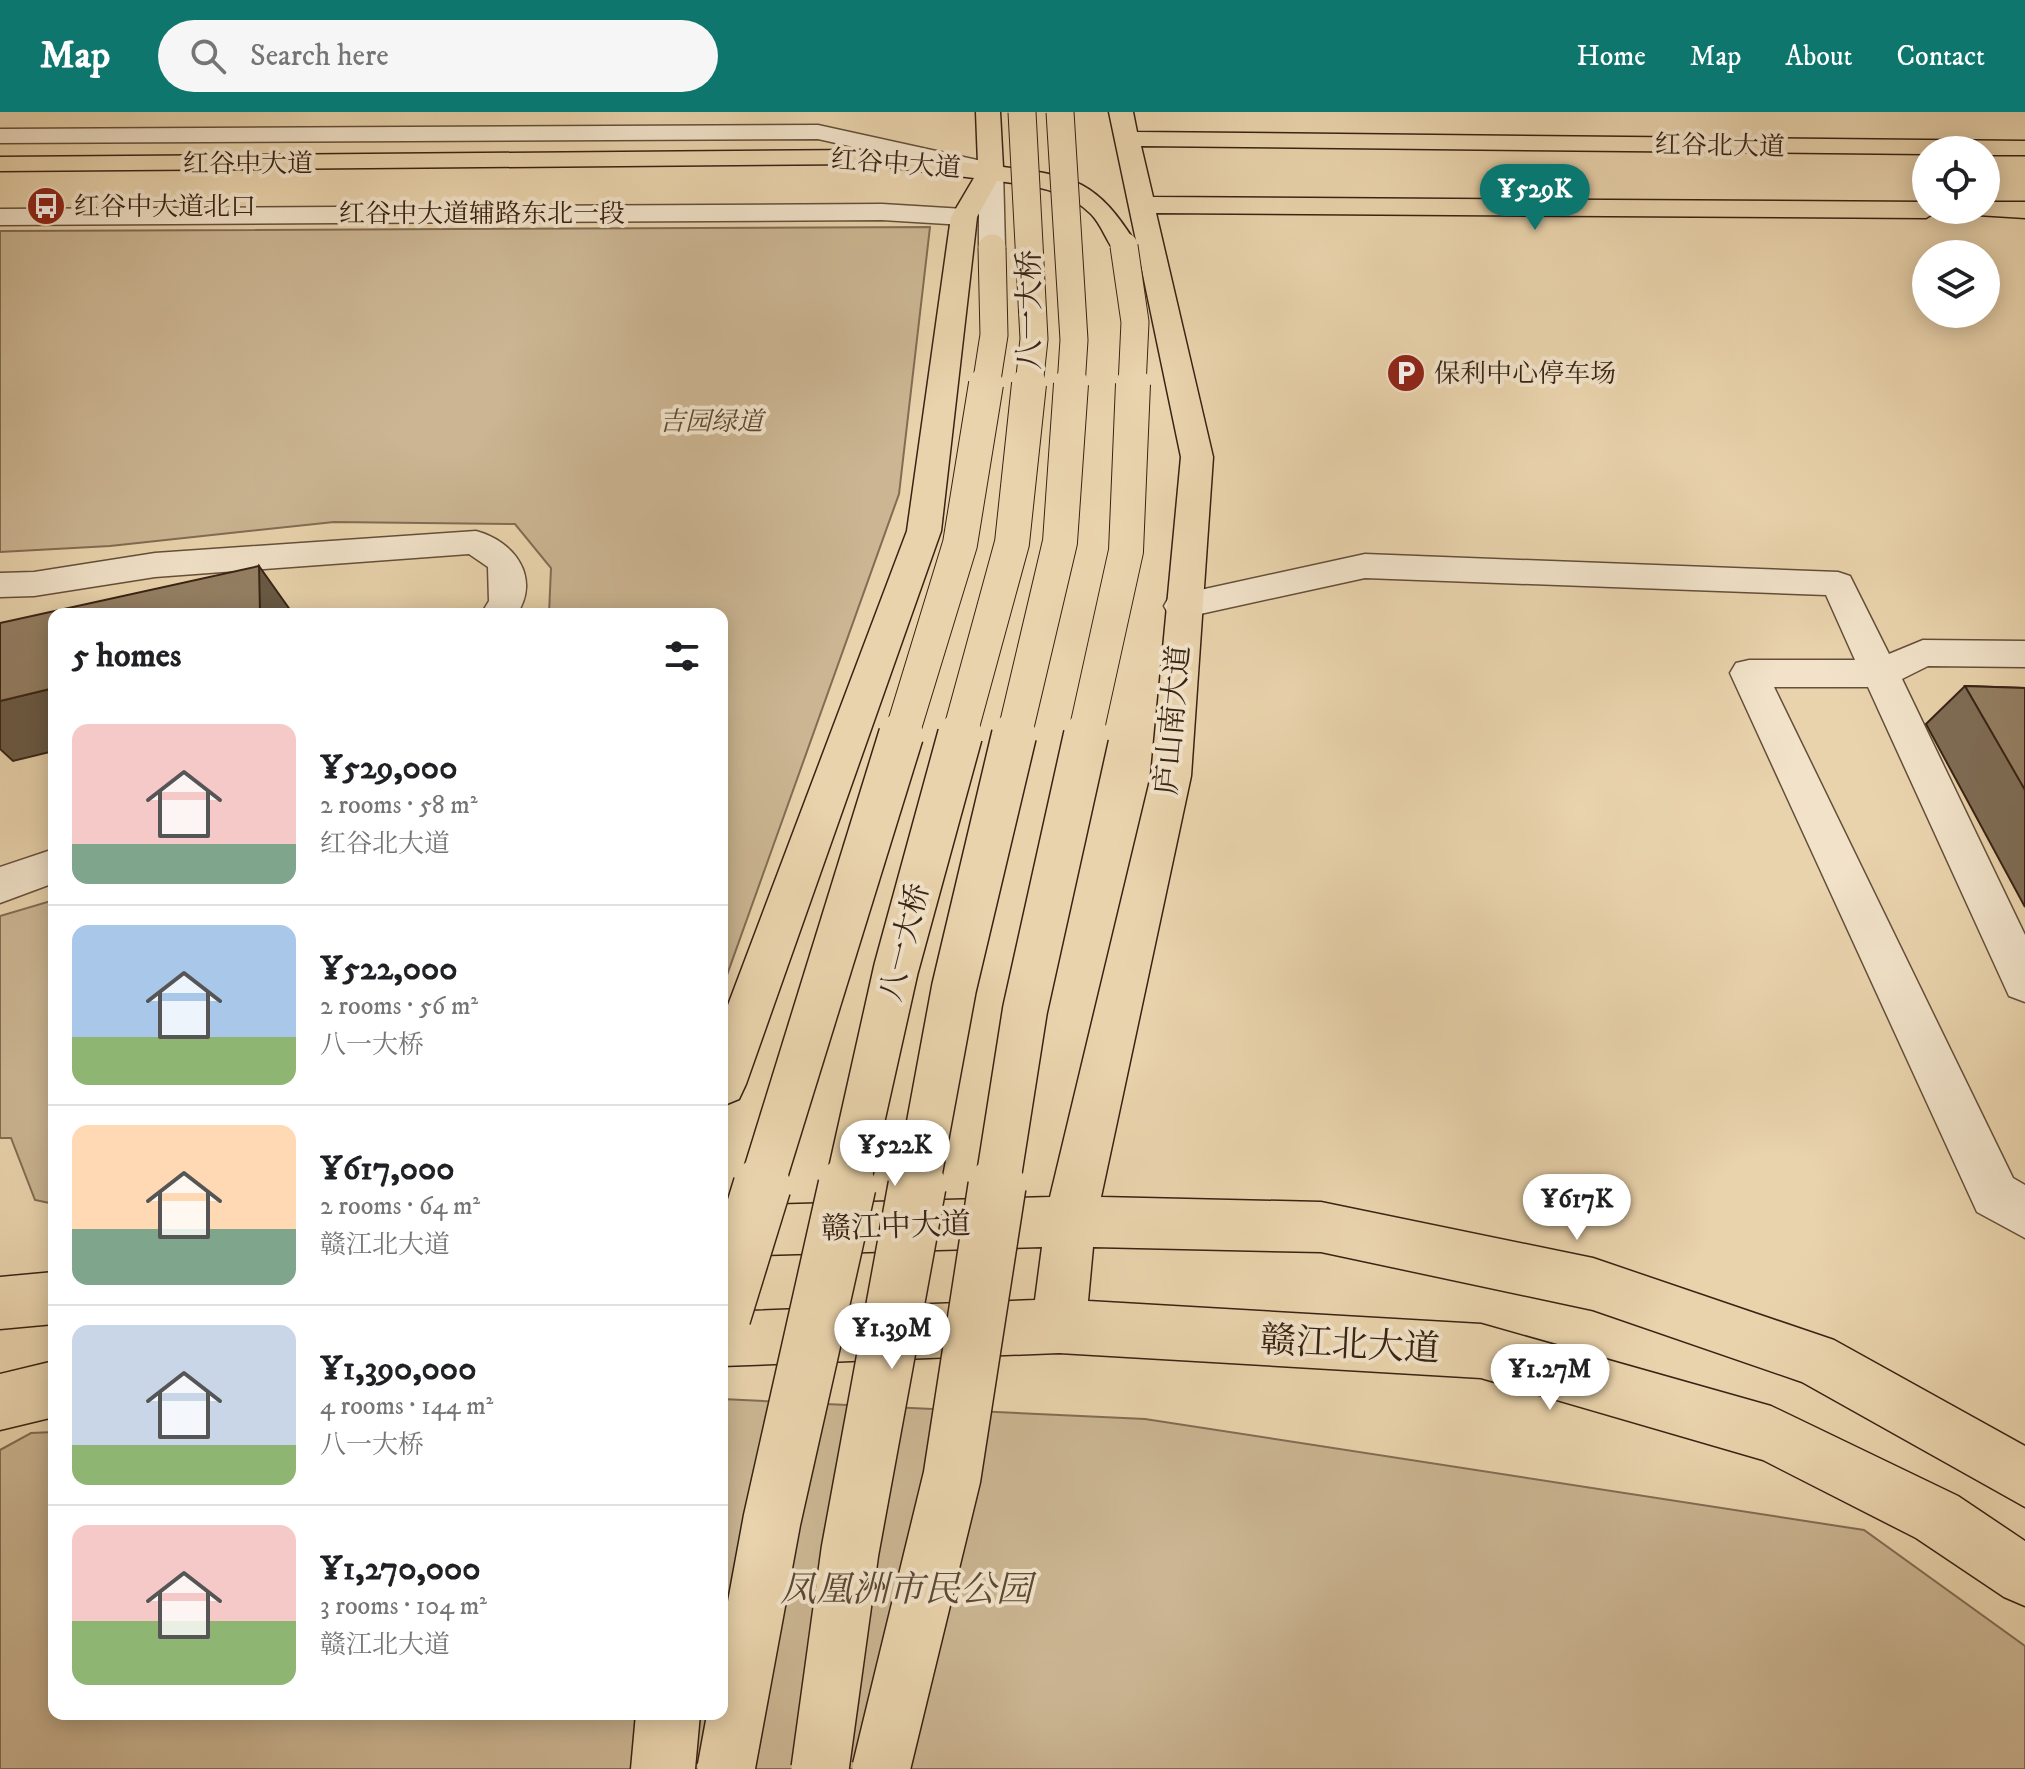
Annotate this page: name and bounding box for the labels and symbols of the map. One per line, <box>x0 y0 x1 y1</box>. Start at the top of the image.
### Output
street label: 红谷北大道 <box>1655 129 1785 164</box>
street label: 红谷中大道 <box>830 144 962 185</box>
street label: 红谷中大道 <box>183 148 313 181</box>
pin: ¥529K <box>1479 164 1591 232</box>
bus stop icon: 红谷中大道北口 <box>25 185 67 227</box>
place label: 红谷中大道北口 <box>74 191 256 224</box>
street label: 红谷中大道辅路东北一段 <box>339 198 625 231</box>
street label: 八一大桥 <box>1012 250 1049 370</box>
parking icon: 保利中心停车场 <box>1385 352 1427 394</box>
place label: 保利中心停车场 <box>1434 358 1616 391</box>
park label: 吉园绿道 <box>659 406 767 439</box>
street label: 庐山南大道 <box>1149 644 1198 796</box>
street label: 八一大桥 <box>873 880 938 1005</box>
pin: ¥522K <box>839 1120 951 1188</box>
pin: ¥617K <box>1521 1174 1633 1242</box>
street label: 赣江中大道 <box>820 1206 972 1249</box>
pin: ¥1.39M <box>827 1303 957 1371</box>
street label: 赣江北大道 <box>1259 1318 1441 1373</box>
pin: ¥1.27M <box>1485 1344 1615 1412</box>
park label: 凤凰洲市民公园 <box>780 1568 1037 1613</box>

